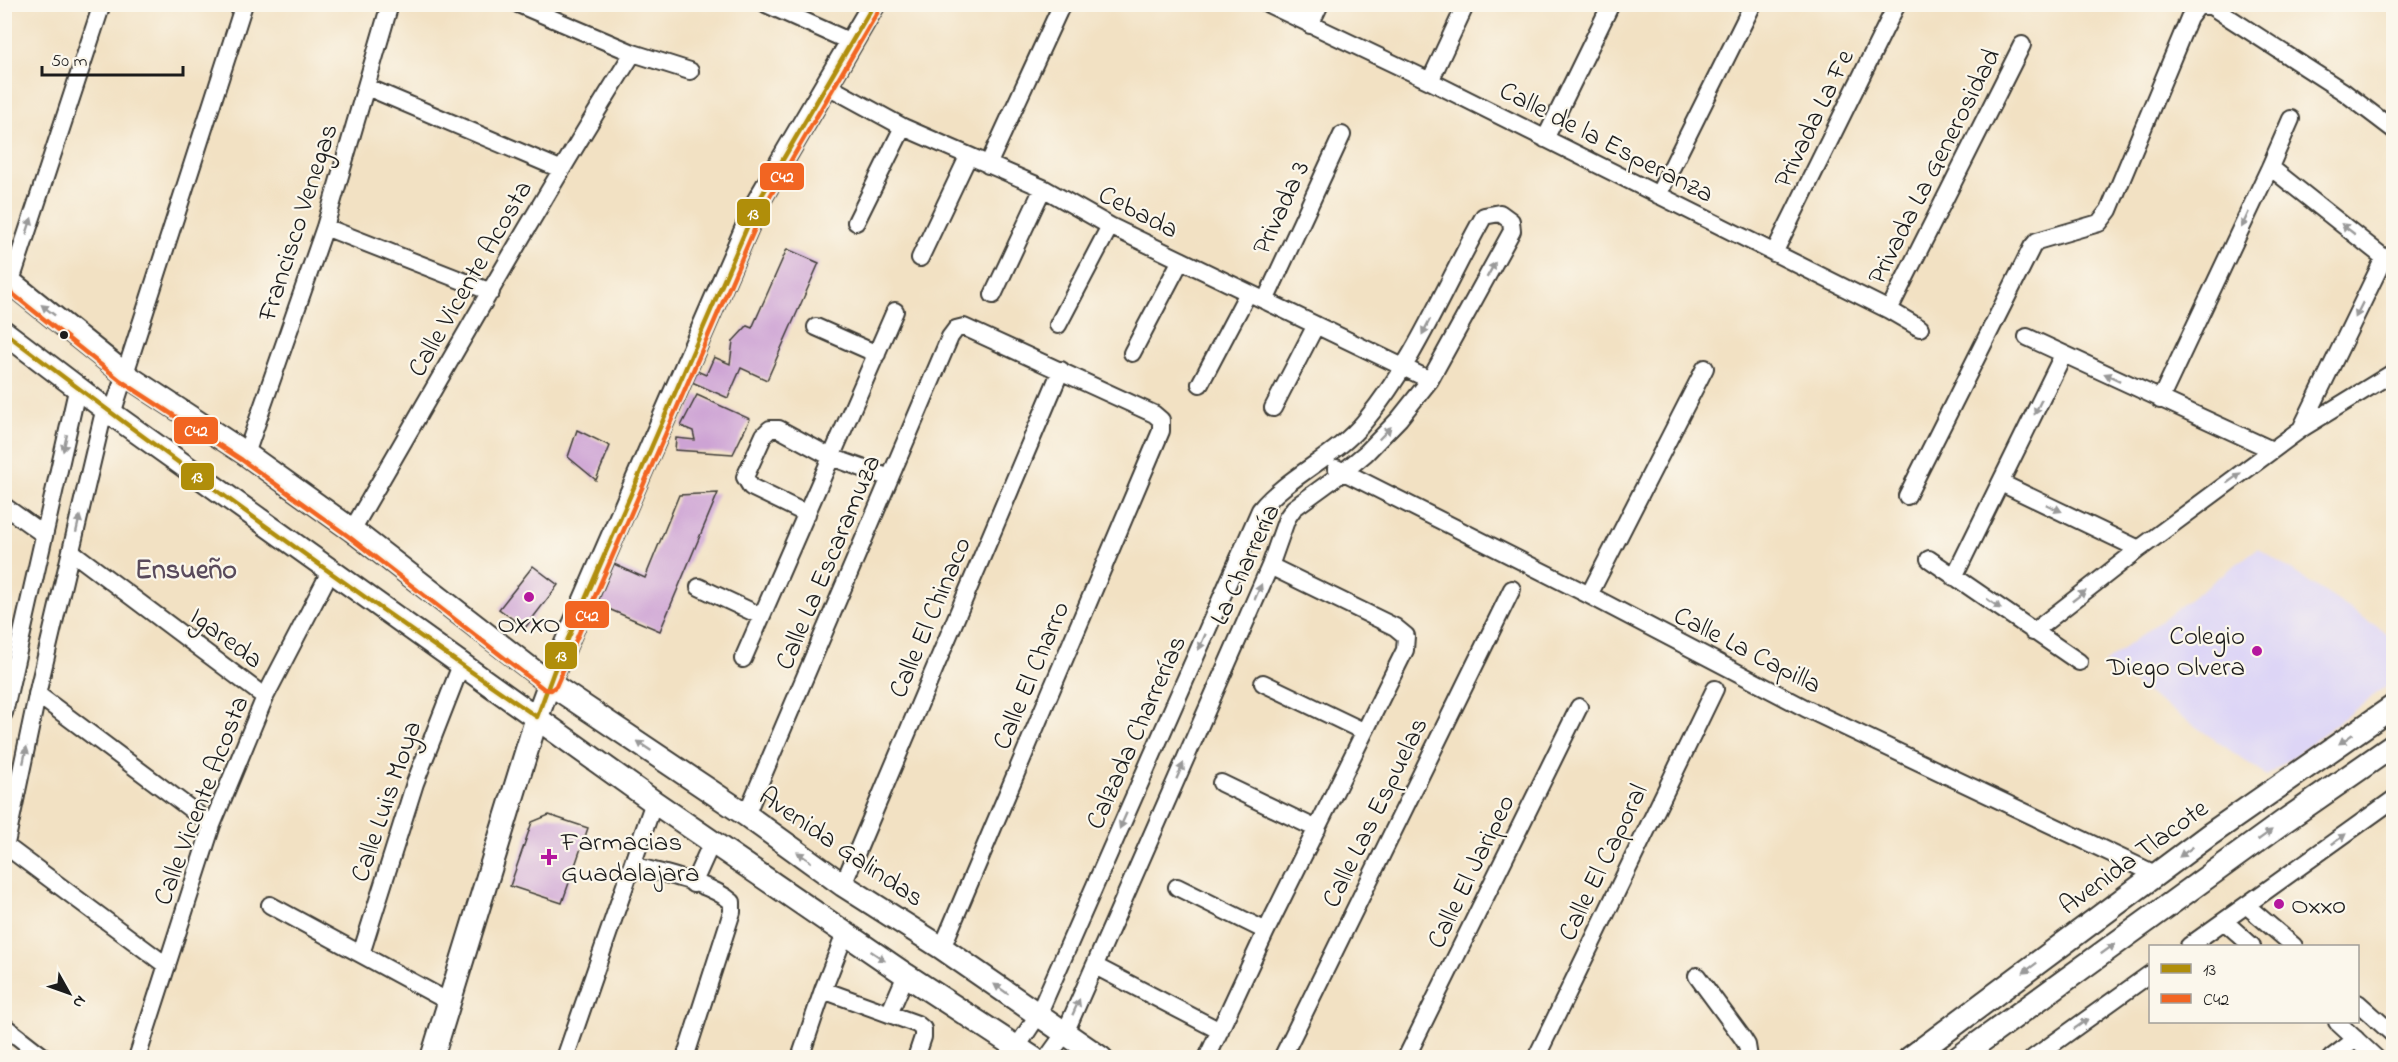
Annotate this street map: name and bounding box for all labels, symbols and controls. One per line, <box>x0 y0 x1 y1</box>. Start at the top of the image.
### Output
scale bar <box>42 39 183 77</box>
street label: Privada La Fe <box>1765 42 1866 195</box>
street label: Privada La Generosidad <box>1859 42 2012 292</box>
text: 50 m <box>51 49 88 75</box>
street label: Calle de la Esperanza <box>1492 72 1720 214</box>
street label: Francisco Venegas <box>249 119 350 328</box>
street label: Privada 3 <box>1243 155 1321 262</box>
line badge: C42 <box>759 162 805 191</box>
text: C42 <box>770 166 794 190</box>
street label: Calle Vicente Acosta <box>399 174 543 385</box>
street label: Cebada <box>1091 176 1185 250</box>
line badge: 13 <box>736 198 771 227</box>
text: 13 <box>747 203 759 227</box>
one-way arrow <box>2241 212 2250 229</box>
one-way arrow <box>25 217 34 235</box>
one-way arrow <box>2340 223 2355 235</box>
one-way arrow <box>1486 261 1496 278</box>
one-way arrow <box>2354 302 2363 319</box>
one-way arrow <box>40 305 55 317</box>
one-way arrow <box>1421 319 1431 336</box>
unlabelled marker <box>58 329 70 341</box>
one-way arrow <box>2103 373 2120 382</box>
one-way arrow <box>2033 399 2042 416</box>
line badge: C42 <box>173 416 219 445</box>
text: C42 <box>184 420 208 444</box>
one-way arrow <box>1378 425 1392 440</box>
one-way arrow <box>60 434 69 453</box>
street label: Calle La Escaramuza <box>766 449 892 677</box>
line badge: 13 <box>180 462 215 491</box>
text: 13 <box>191 466 203 490</box>
one-way arrow <box>2226 472 2242 484</box>
street label: La Charrería <box>1201 498 1291 632</box>
one-way arrow <box>2045 504 2062 513</box>
one-way arrow <box>74 514 83 533</box>
street label: Calle El Chinaco <box>880 531 983 704</box>
district label: Ensueño <box>135 551 237 592</box>
one-way arrow <box>1254 583 1263 601</box>
one-way arrow <box>2071 589 2087 602</box>
marker: OXXO <box>522 590 536 604</box>
street label: Calle El Charro <box>983 596 1081 756</box>
street label: Calle La Capilla <box>1666 597 1828 705</box>
street label: Igareda <box>180 598 270 680</box>
one-way arrow <box>1985 598 2001 610</box>
line badge: C42 <box>564 600 610 629</box>
text: C42 <box>575 605 599 629</box>
place label: OXXO <box>497 606 561 645</box>
place label: Colegio Diego Olvera <box>2106 618 2245 688</box>
street label: Calzada Charrerías <box>1077 630 1198 836</box>
one-way arrow <box>1197 634 1207 652</box>
line badge: 13 <box>544 641 578 670</box>
marker: Colegio Diego Olvera <box>2250 644 2264 658</box>
text: 13 <box>555 645 567 669</box>
street label: Calle Vicente Acosta <box>144 690 260 911</box>
street label: Calle Las Espuelas <box>1313 711 1439 915</box>
street label: Calle Luis Moya <box>342 716 433 888</box>
one-way arrow <box>2338 733 2354 745</box>
one-way arrow <box>636 740 652 752</box>
one-way arrow <box>21 745 30 764</box>
one-way arrow <box>1175 761 1185 779</box>
street label: Avenida Galindas <box>750 778 931 918</box>
street label: Calle El Caporal <box>1549 778 1659 948</box>
street label: Calle El Jaripeo <box>1418 789 1526 956</box>
street label: Avenida Tlacote <box>2052 790 2218 926</box>
one-way arrow <box>1118 812 1128 830</box>
place label: Farmacias Guadalajara <box>560 824 700 894</box>
one-way arrow <box>2257 829 2273 841</box>
one-way arrow <box>2330 833 2346 845</box>
one-way arrow <box>2179 845 2194 857</box>
marker: Farmacias Guadalajara <box>542 850 556 864</box>
one-way arrow <box>797 851 813 863</box>
place label: Oxxo <box>2291 887 2346 926</box>
marker: Oxxo <box>2272 897 2286 911</box>
one-way arrow <box>2100 944 2115 956</box>
legend <box>2149 945 2359 1023</box>
one-way arrow <box>869 950 885 962</box>
text: 13 <box>2203 958 2216 984</box>
one-way arrow <box>2022 962 2038 974</box>
north arrow <box>39 963 99 1023</box>
one-way arrow <box>993 983 1009 995</box>
text: C42 <box>2203 988 2229 1014</box>
text: N <box>66 990 92 1013</box>
one-way arrow <box>1072 998 1082 1016</box>
one-way arrow <box>2073 1018 2089 1030</box>

